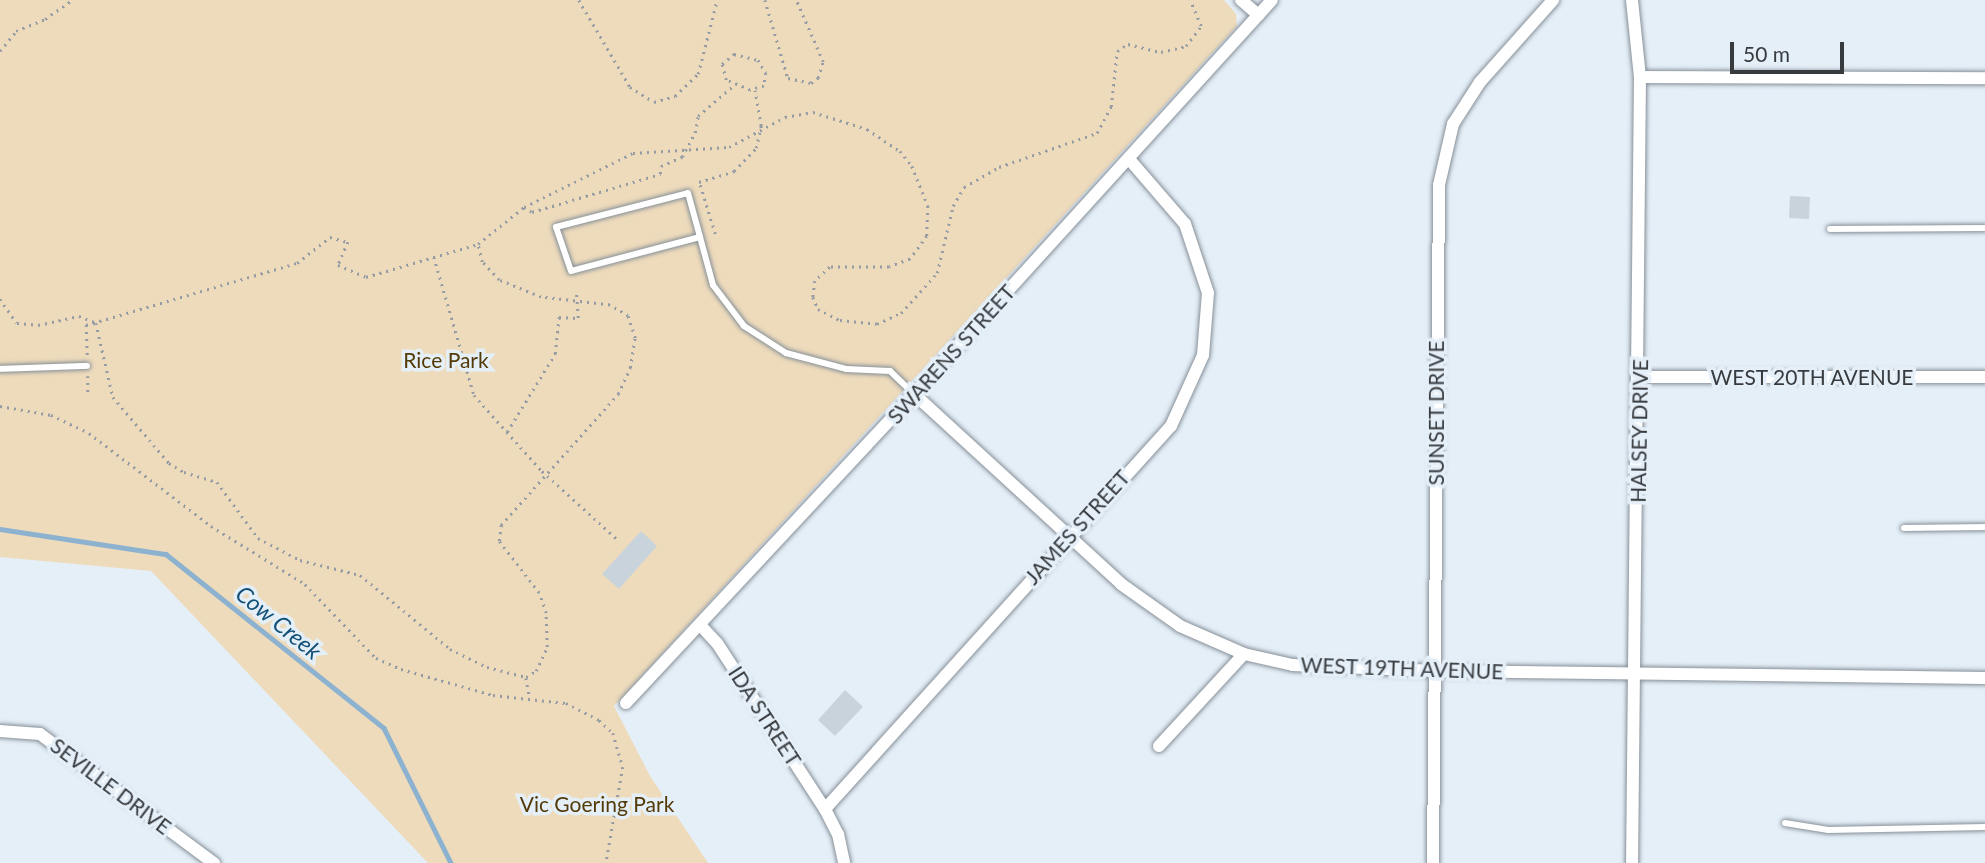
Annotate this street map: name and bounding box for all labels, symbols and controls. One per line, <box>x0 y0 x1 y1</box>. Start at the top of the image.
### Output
scale bar <box>1733 28 1847 72</box>
text: 50 m <box>1743 41 1790 66</box>
street label: SWARENS STREET <box>882 279 1020 429</box>
street label: SUNSET DRIVE <box>1423 340 1449 486</box>
park label: Rice Park <box>403 347 489 373</box>
street label: HALSEY DRIVE <box>1625 359 1653 503</box>
street label: WEST 20TH AVENUE <box>1710 364 1914 390</box>
street label: JAMES STREET <box>1019 465 1135 589</box>
water label: Cow Creek <box>231 579 327 665</box>
street label: WEST 19TH AVENUE <box>1299 652 1505 684</box>
street label: IDA STREET <box>723 661 807 771</box>
street label: SEVILLE DRIVE <box>46 733 176 839</box>
park label: Vic Goering Park <box>520 791 674 817</box>

